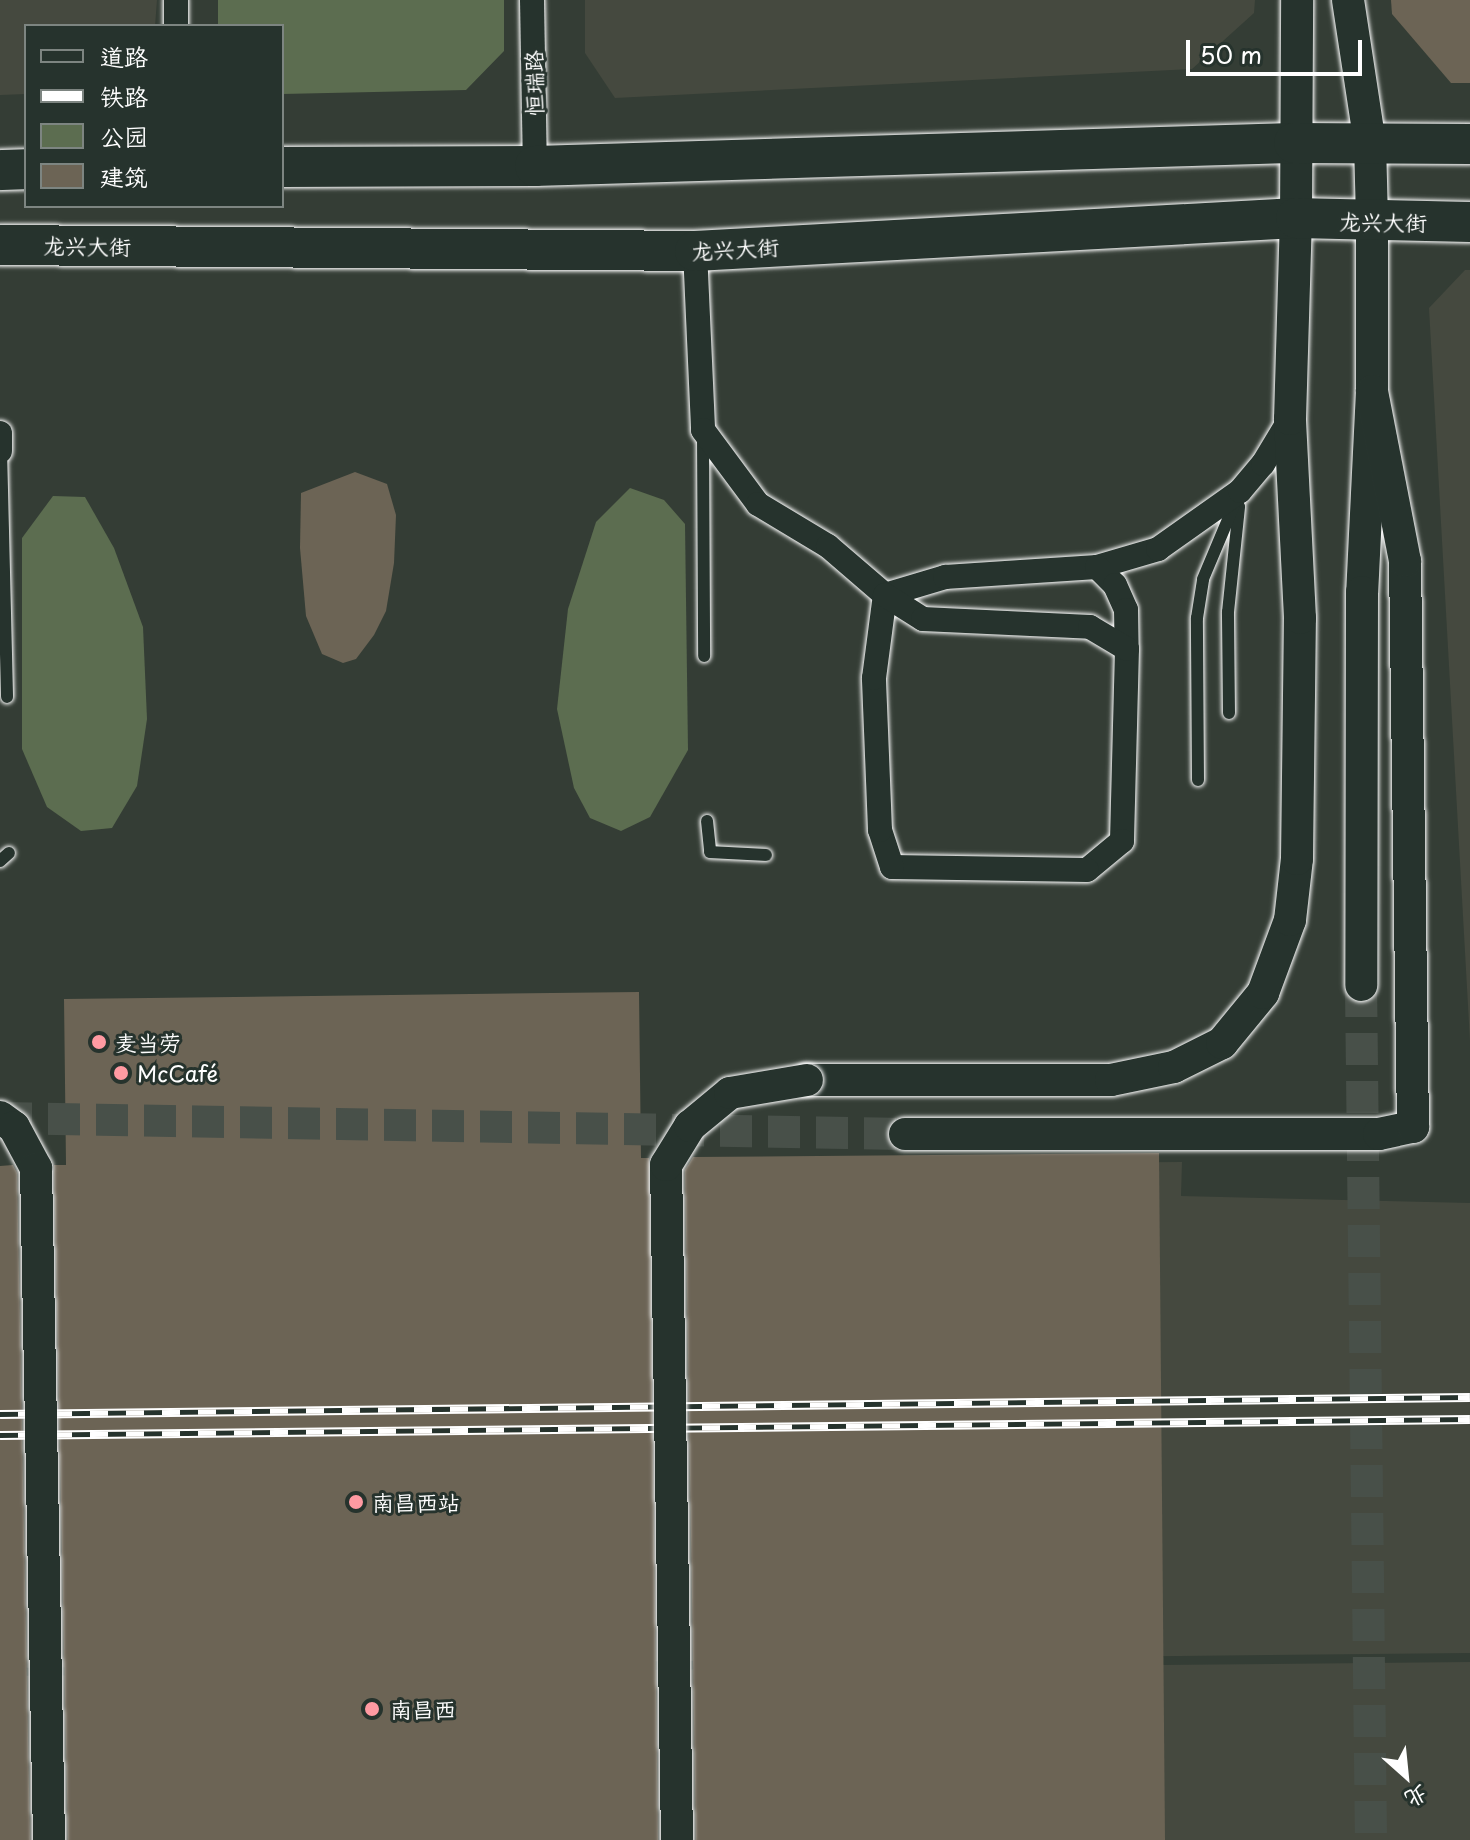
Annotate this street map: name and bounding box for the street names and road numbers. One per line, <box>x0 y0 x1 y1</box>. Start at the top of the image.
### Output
street label: 恒瑞路 <box>519 50 547 116</box>
street label: 龙兴大街 <box>1339 207 1427 235</box>
street label: 龙兴大街 <box>43 231 131 259</box>
street label: 龙兴大街 <box>690 233 780 263</box>

